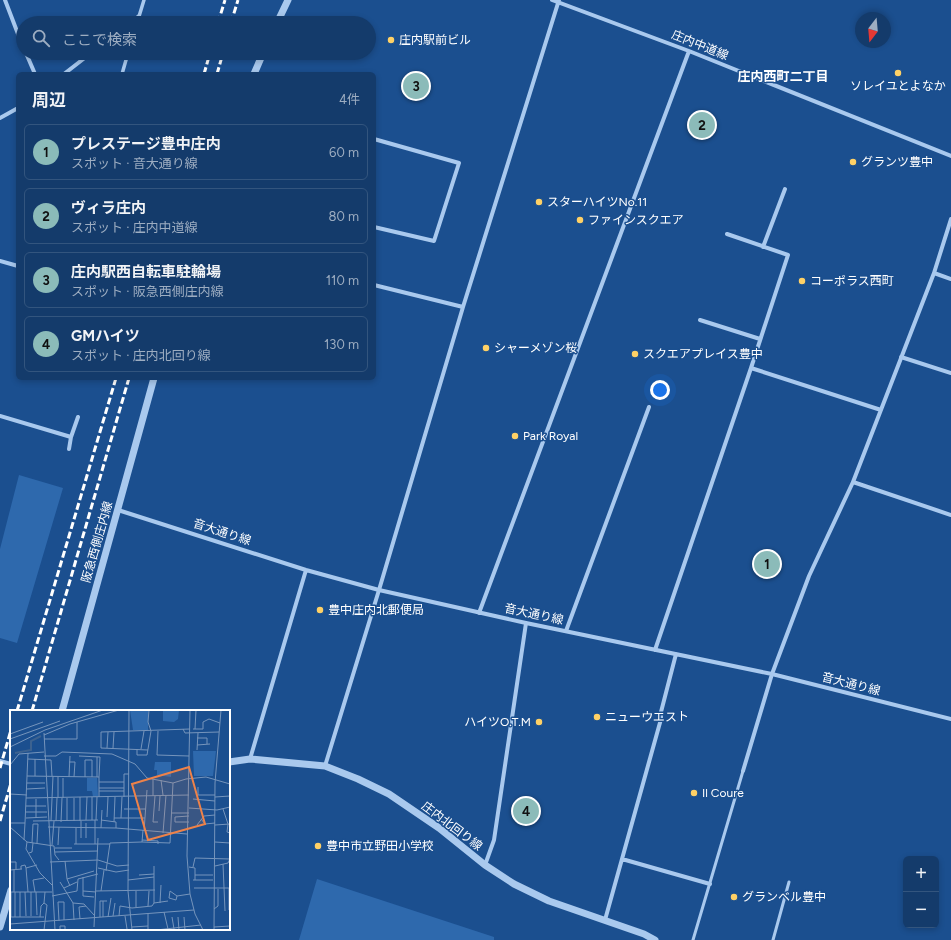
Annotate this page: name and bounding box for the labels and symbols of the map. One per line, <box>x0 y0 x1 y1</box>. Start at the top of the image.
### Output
north arrow <box>855 12 891 48</box>
street label: 庄内中道線 <box>670 27 730 63</box>
place label: 庄内駅前ビル <box>399 33 471 47</box>
marker: 庄内駅前ビル <box>386 35 396 45</box>
marker: ソレイユとよなか <box>893 68 903 78</box>
district label: 庄内西町二丁目 <box>737 69 829 84</box>
pin: 3 <box>403 71 429 101</box>
place label: ソレイユとよなか <box>850 79 946 93</box>
pin: 2 <box>689 110 715 140</box>
place label: グランツ豊中 <box>861 155 933 169</box>
marker: グランツ豊中 <box>848 157 858 167</box>
place label: スターハイツNo.11 <box>547 195 647 209</box>
marker: スターハイツNo.11 <box>534 197 544 207</box>
place label: ファインスクエア <box>588 213 684 227</box>
marker: ファインスクエア <box>575 215 585 225</box>
place label: コーポラス西町 <box>810 274 894 288</box>
marker: コーポラス西町 <box>797 276 807 286</box>
place label: シャーメゾン桜 <box>494 341 578 355</box>
marker: シャーメゾン桜 <box>481 343 491 353</box>
place label: スクエアプレイス豊中 <box>643 347 763 361</box>
marker: スクエアプレイス豊中 <box>630 349 640 359</box>
your location <box>650 380 670 400</box>
place label: Park Royal <box>523 429 578 443</box>
marker: Park Royal <box>510 431 520 441</box>
street label: 阪急西側庄内線 <box>79 500 115 584</box>
street label: 音大通り線 <box>191 516 253 548</box>
pin: 1 <box>754 549 780 579</box>
street label: 音大通り線 <box>503 601 565 627</box>
place label: 豊中庄内北郵便局 <box>328 603 424 617</box>
marker: 豊中庄内北郵便局 <box>315 605 325 615</box>
street label: 音大通り線 <box>820 670 882 698</box>
inset map <box>10 710 230 930</box>
place label: ニューウエスト <box>605 710 689 724</box>
marker: ニューウエスト <box>592 712 602 722</box>
place label: ハイツO.T.M <box>464 715 531 729</box>
marker: ハイツO.T.M <box>534 717 544 727</box>
place label: Il Coure <box>702 786 744 800</box>
marker: Il Coure <box>689 788 699 798</box>
pin: 4 <box>513 796 539 826</box>
street label: 庄内北回り線 <box>419 799 485 853</box>
place label: 豊中市立野田小学校 <box>326 839 434 853</box>
marker: 豊中市立野田小学校 <box>313 841 323 851</box>
place label: グランベル豊中 <box>742 890 826 904</box>
marker: グランベル豊中 <box>729 892 739 902</box>

